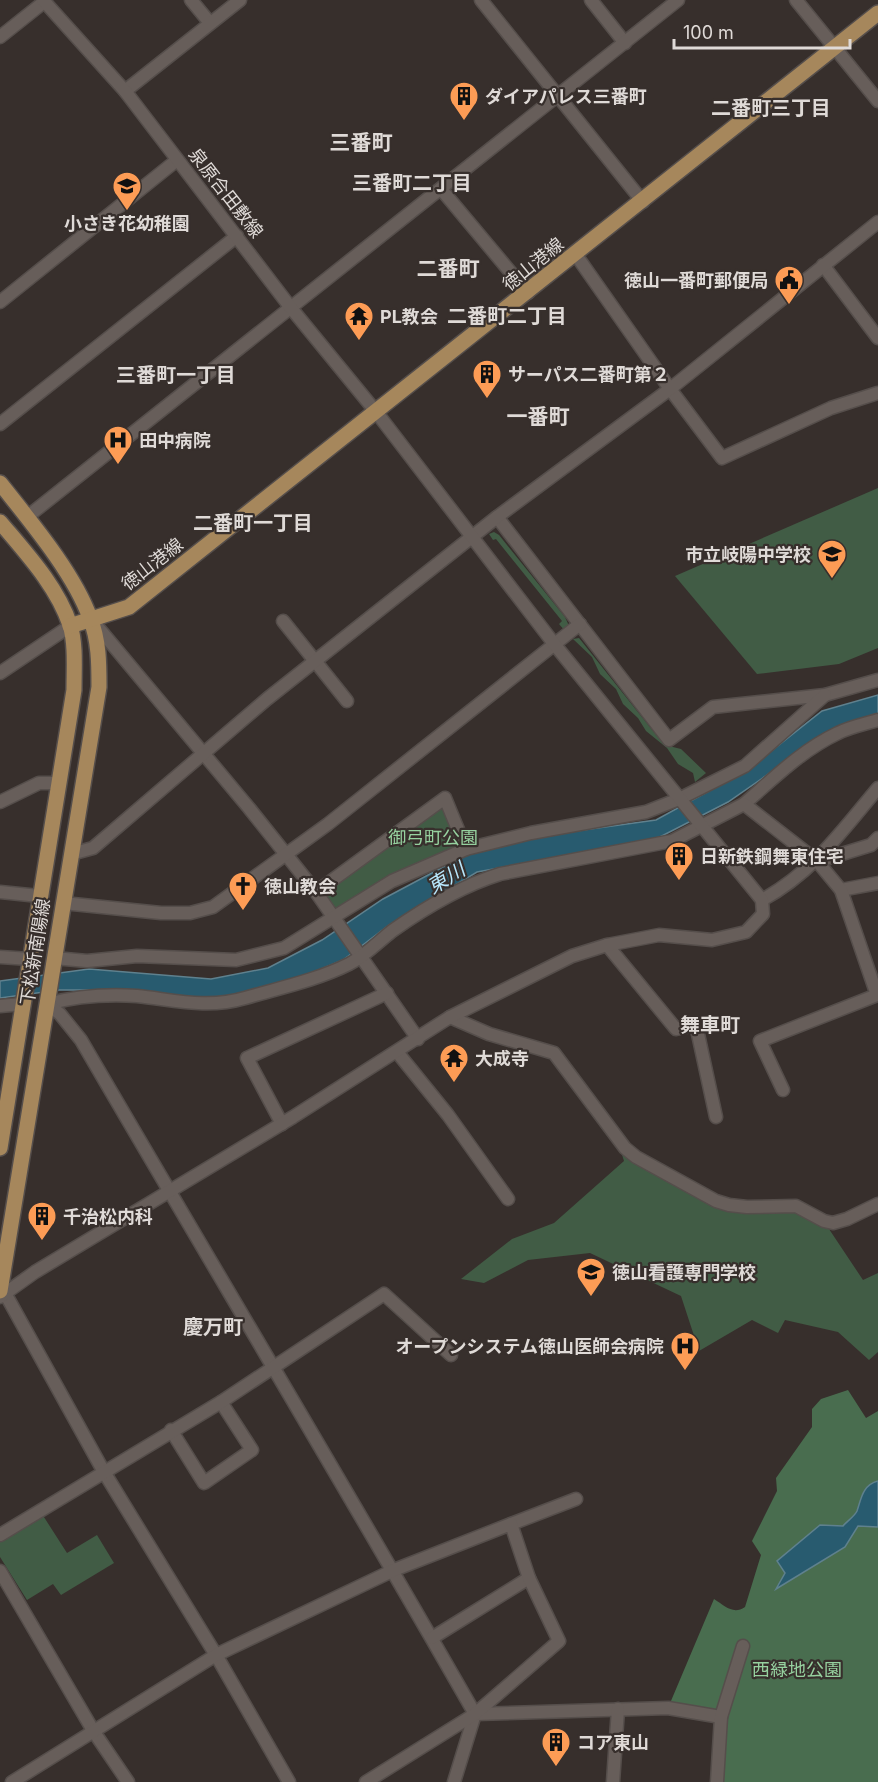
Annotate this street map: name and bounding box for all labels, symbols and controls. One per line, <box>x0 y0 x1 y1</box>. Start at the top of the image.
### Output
scale bar <box>674 12 850 50</box>
text: 100 m <box>683 22 734 43</box>
building icon: ダイアパレス三番町 <box>448 80 480 122</box>
place label: ダイアパレス三番町 <box>485 86 647 107</box>
district label: 二番町三丁目 <box>711 96 831 120</box>
district label: 三番町 <box>330 130 393 155</box>
street label: 泉原合田敷線 <box>184 144 268 242</box>
school or university icon: 小さき花幼稚園 <box>111 170 143 212</box>
district label: 三番町二丁目 <box>352 171 472 195</box>
place label: 小さき花幼稚園 <box>64 213 190 234</box>
street label: 徳山港線 <box>498 233 568 295</box>
district label: 二番町 <box>417 256 480 281</box>
public building icon: 徳山一番町郵便局 <box>773 264 805 306</box>
place label: 徳山一番町郵便局 <box>624 270 768 291</box>
temple icon: PL教会 <box>343 300 375 342</box>
district label: 二番町二丁目 <box>447 304 567 328</box>
place label: PL教会 <box>380 306 438 327</box>
building icon: サーパス二番町第２ <box>471 358 503 400</box>
district label: 三番町一丁目 <box>116 363 236 387</box>
place label: サーパス二番町第２ <box>508 364 670 385</box>
district label: 一番町 <box>507 404 570 429</box>
hospital icon: 田中病院 <box>102 424 134 466</box>
place label: 田中病院 <box>139 430 211 451</box>
district label: 二番町一丁目 <box>193 511 313 535</box>
street label: 徳山港線 <box>117 534 187 594</box>
school or university icon: 市立岐陽中学校 <box>816 538 848 580</box>
place label: 市立岐陽中学校 <box>685 544 811 565</box>
park label: 御弓町公園 <box>388 827 478 848</box>
building icon: 日新鉄鋼舞東住宅 <box>663 840 695 882</box>
place label: 日新鉄鋼舞東住宅 <box>700 846 844 867</box>
water label: 東川 <box>423 856 471 899</box>
church icon: 徳山教会 <box>227 870 259 912</box>
place label: 徳山教会 <box>264 876 336 897</box>
street label: 下松新南陽線 <box>16 897 54 1007</box>
district label: 舞車町 <box>680 1013 740 1037</box>
temple icon: 大成寺 <box>438 1042 470 1084</box>
place label: 大成寺 <box>475 1048 529 1069</box>
building icon: 千治松内科 <box>26 1200 58 1242</box>
place label: 千治松内科 <box>63 1206 153 1227</box>
school or university icon: 徳山看護専門学校 <box>575 1256 607 1298</box>
place label: 徳山看護専門学校 <box>612 1262 756 1283</box>
district label: 慶万町 <box>183 1315 243 1339</box>
hospital icon: オープンシステム徳山医師会病院 <box>669 1330 701 1372</box>
place label: オープンシステム徳山医師会病院 <box>396 1336 664 1357</box>
park label: 西緑地公園 <box>752 1659 842 1680</box>
building icon: コア東山 <box>540 1726 572 1768</box>
place label: コア東山 <box>577 1732 649 1753</box>

